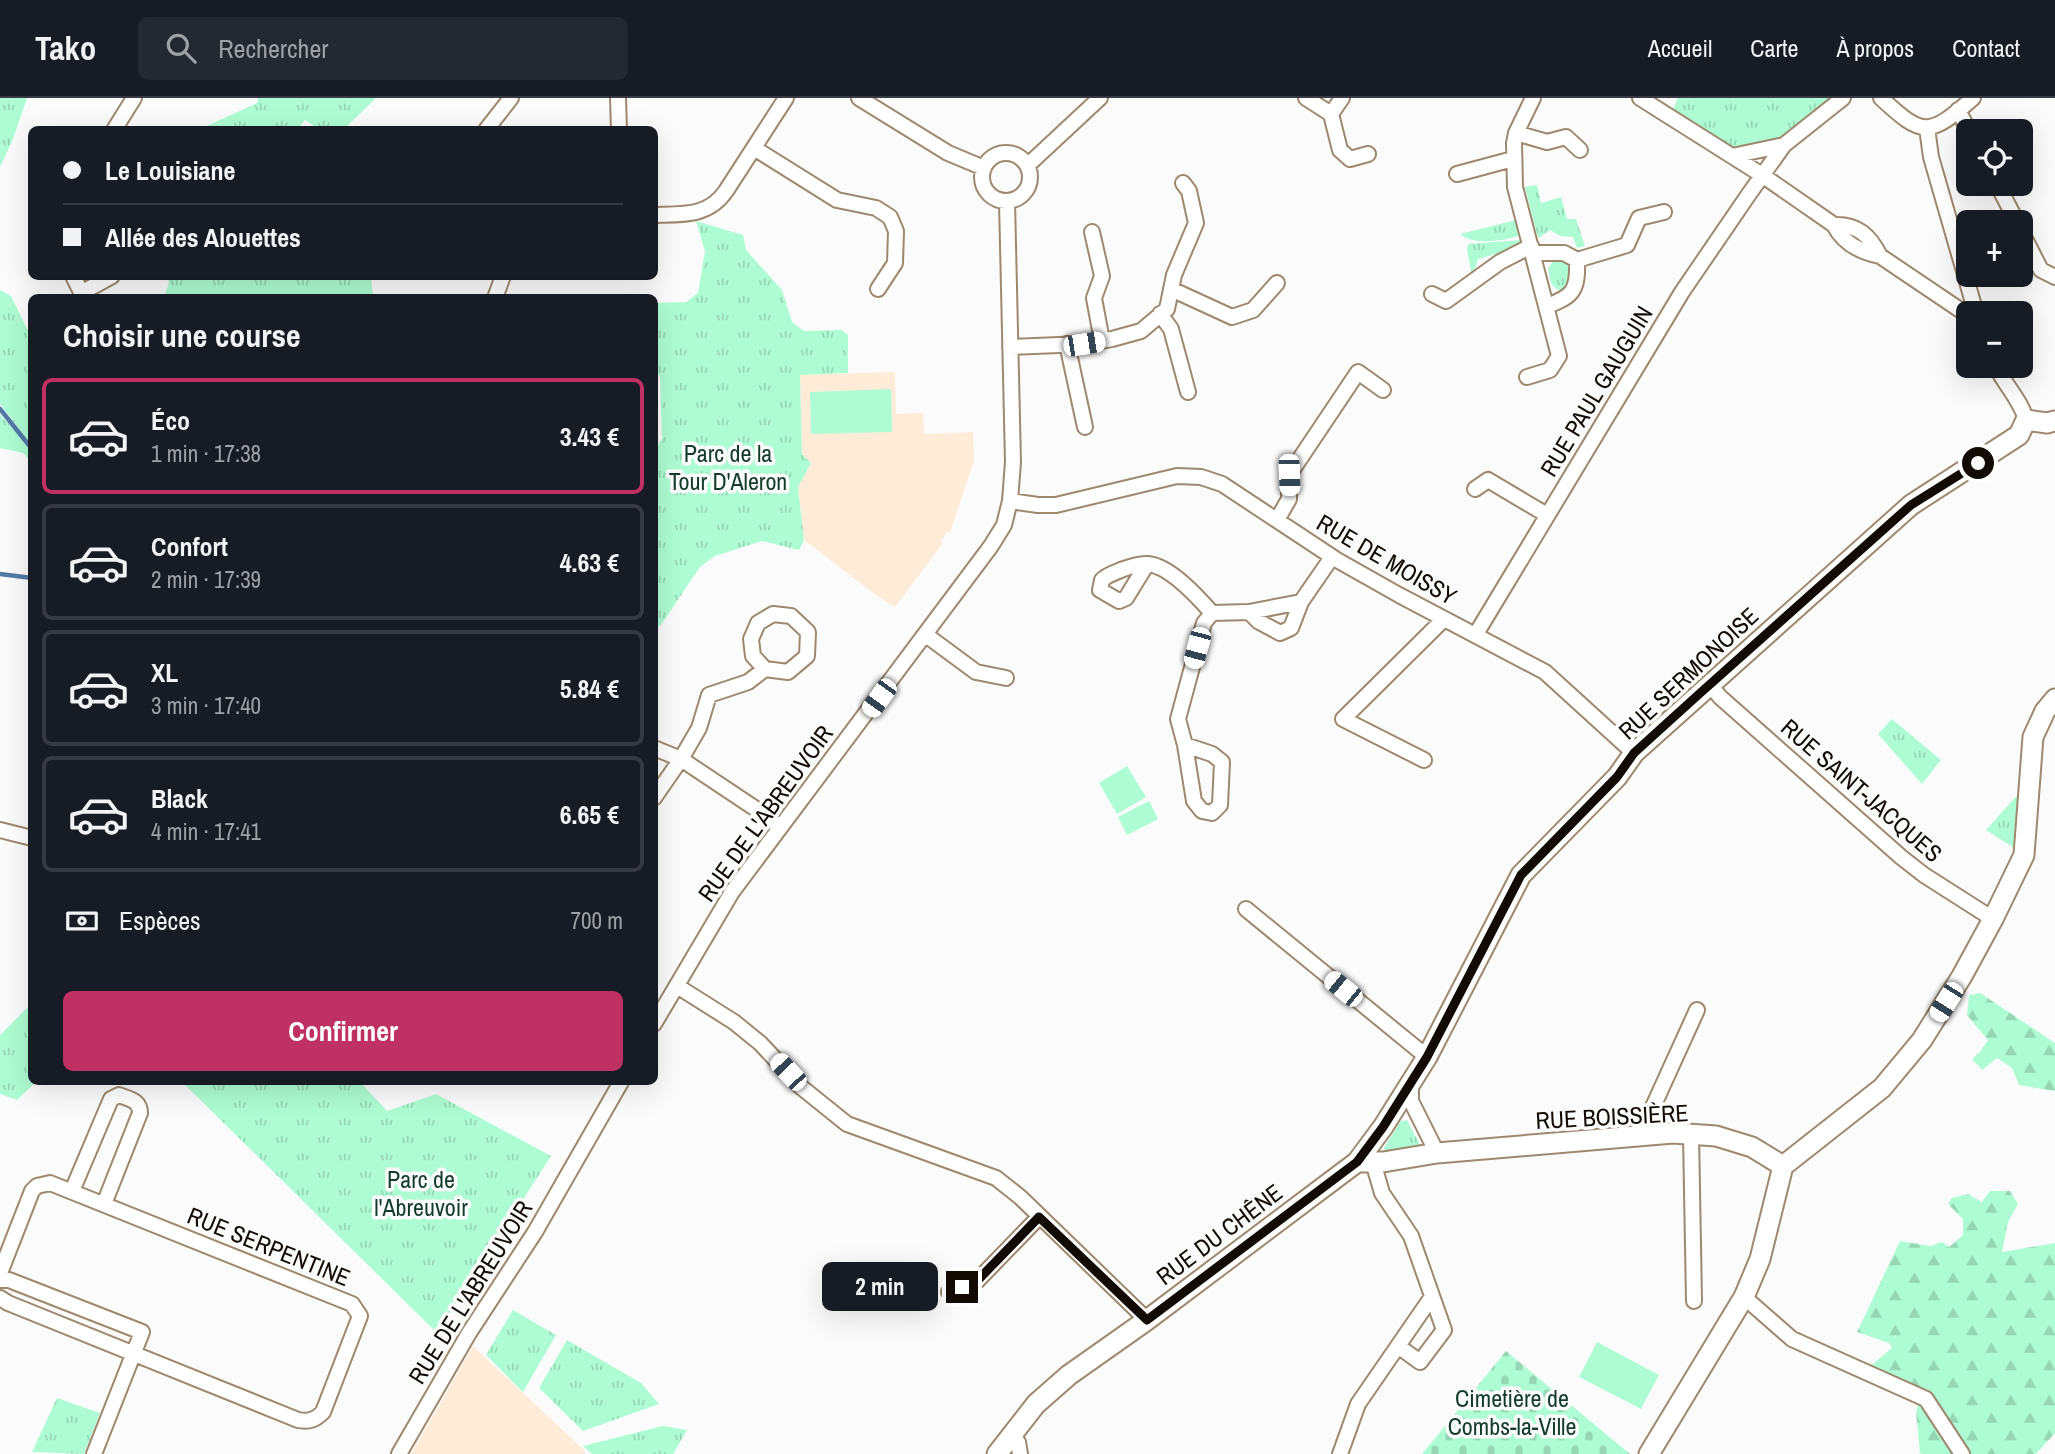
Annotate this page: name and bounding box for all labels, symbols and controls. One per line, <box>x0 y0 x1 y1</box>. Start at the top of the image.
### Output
search box <box>138 17 628 80</box>
text: Tako <box>35 26 96 70</box>
icon: search <box>162 29 200 67</box>
text: Rechercher <box>218 31 328 66</box>
text: Accueil <box>1648 32 1712 64</box>
text: Carte <box>1750 32 1798 64</box>
text: À propos <box>1836 32 1914 64</box>
text: Contact <box>1952 32 2020 64</box>
map controls <box>1956 119 2033 378</box>
button: locate <box>1956 119 2033 196</box>
text: Le Louisiane <box>105 153 235 188</box>
button: + <box>1956 210 2033 287</box>
text: Allée des Alouettes <box>105 220 301 255</box>
street label: RUE PAUL GAUGUIN <box>1532 300 1660 482</box>
button: − <box>1956 301 2033 378</box>
text: Choisir une course <box>63 314 301 357</box>
car <box>1062 330 1107 358</box>
text: Éco <box>151 403 190 438</box>
icon: car <box>67 405 130 468</box>
text: 3.43 € <box>560 419 619 454</box>
park label: Parc de la Tour D'Aleron <box>669 437 787 497</box>
text: 1 min · 17:38 <box>151 438 261 469</box>
route start <box>1962 447 1994 479</box>
car <box>1278 454 1301 496</box>
street label: RUE DE MOISSY <box>1311 506 1463 612</box>
text: Confort <box>151 529 228 564</box>
icon: car <box>67 531 130 594</box>
text: 4.63 € <box>560 545 619 580</box>
text: 2 min · 17:39 <box>151 564 261 595</box>
street label: RUE SERMONOISE <box>1611 600 1765 746</box>
car <box>1182 625 1213 671</box>
text: XL <box>151 655 178 690</box>
icon: car <box>67 657 130 720</box>
text: 5.84 € <box>560 671 619 706</box>
car <box>859 675 900 721</box>
text: 3 min · 17:40 <box>151 690 261 721</box>
street label: RUE SAINT-JACQUES <box>1775 711 1949 869</box>
street label: RUE DE L'ABREUVOIR <box>690 718 840 908</box>
text: Black <box>151 781 208 816</box>
icon: car <box>67 783 130 846</box>
text: 6.65 € <box>560 797 619 832</box>
text: 4 min · 17:41 <box>151 816 261 847</box>
icon: cash <box>63 902 101 940</box>
text: Espèces <box>119 903 201 938</box>
text: 700 m <box>571 905 623 936</box>
car <box>1321 968 1366 1010</box>
car <box>1926 979 1967 1025</box>
button: Confirmer <box>63 991 623 1071</box>
car <box>766 1049 811 1095</box>
street label: RUE BOISSIÈRE <box>1535 1096 1689 1136</box>
park label: Parc de l'Abreuvoir <box>374 1163 468 1223</box>
street label: RUE DU CHÊNE <box>1150 1176 1288 1292</box>
street label: RUE DE L'ABREUVOIR <box>401 1194 539 1390</box>
street label: RUE SERPENTINE <box>183 1199 355 1293</box>
callout: 2 min <box>822 1262 937 1312</box>
text: 2 min <box>855 1271 905 1302</box>
route end <box>946 1271 978 1303</box>
park label: Cimetière de Combs-la-Ville <box>1448 1382 1576 1442</box>

